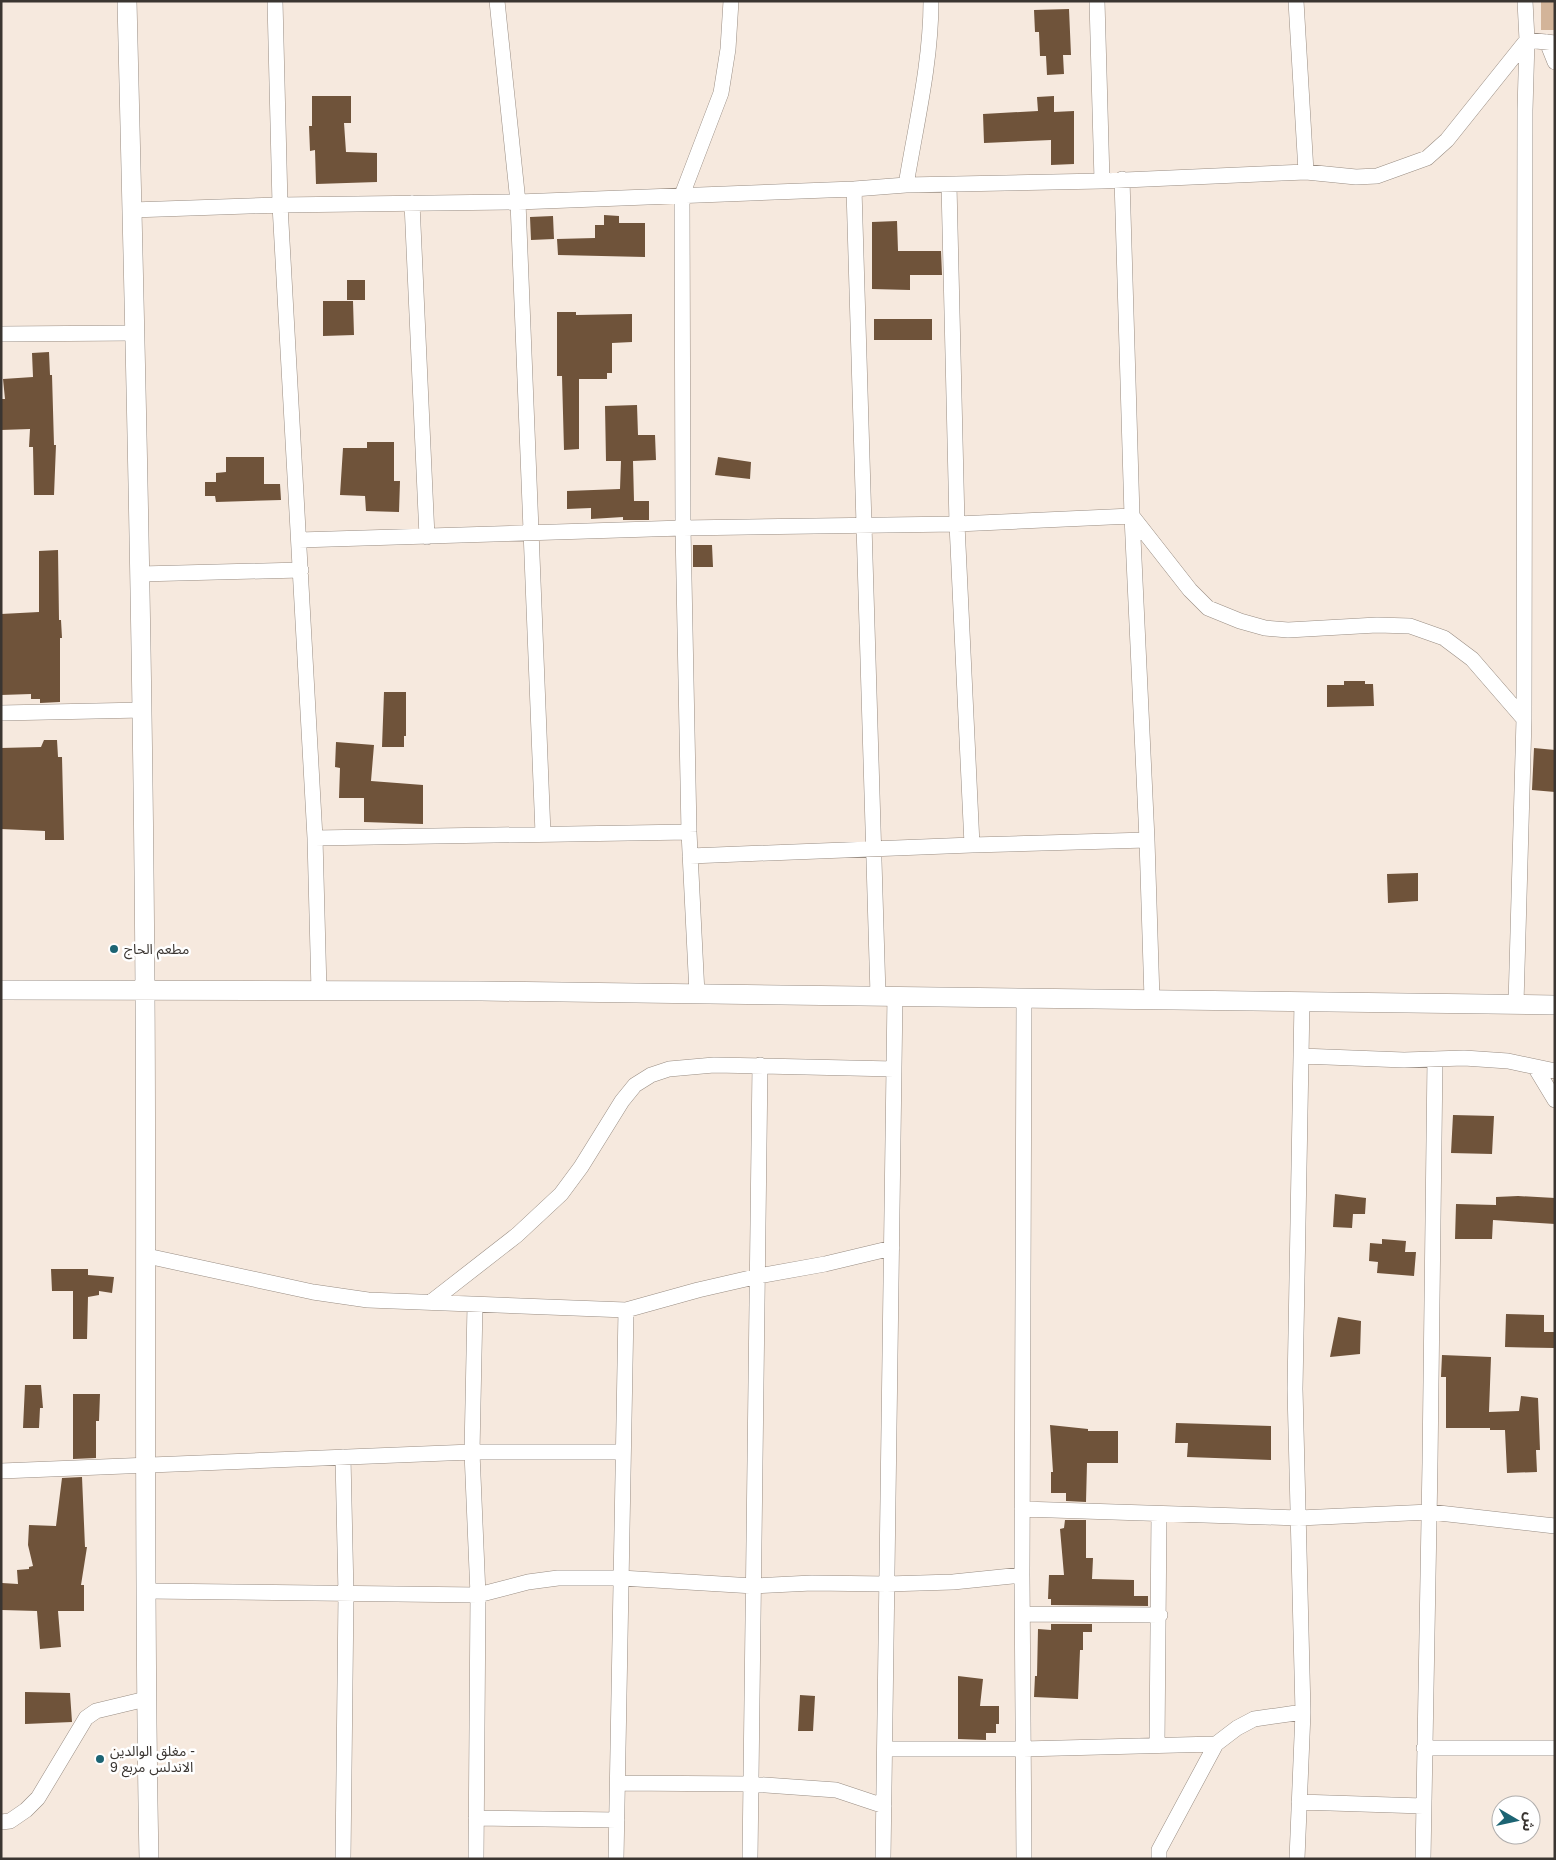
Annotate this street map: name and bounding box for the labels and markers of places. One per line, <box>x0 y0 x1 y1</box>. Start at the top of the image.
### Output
place label: مطعم الحاج <box>124 941 189 960</box>
marker: مطعم الحاج <box>108 943 120 955</box>
place label: مغلق الوالدين - الاندلس مربع 9 <box>110 1743 195 1778</box>
marker: مغلق الوالدين - الاندلس مربع 9 <box>94 1753 106 1765</box>

